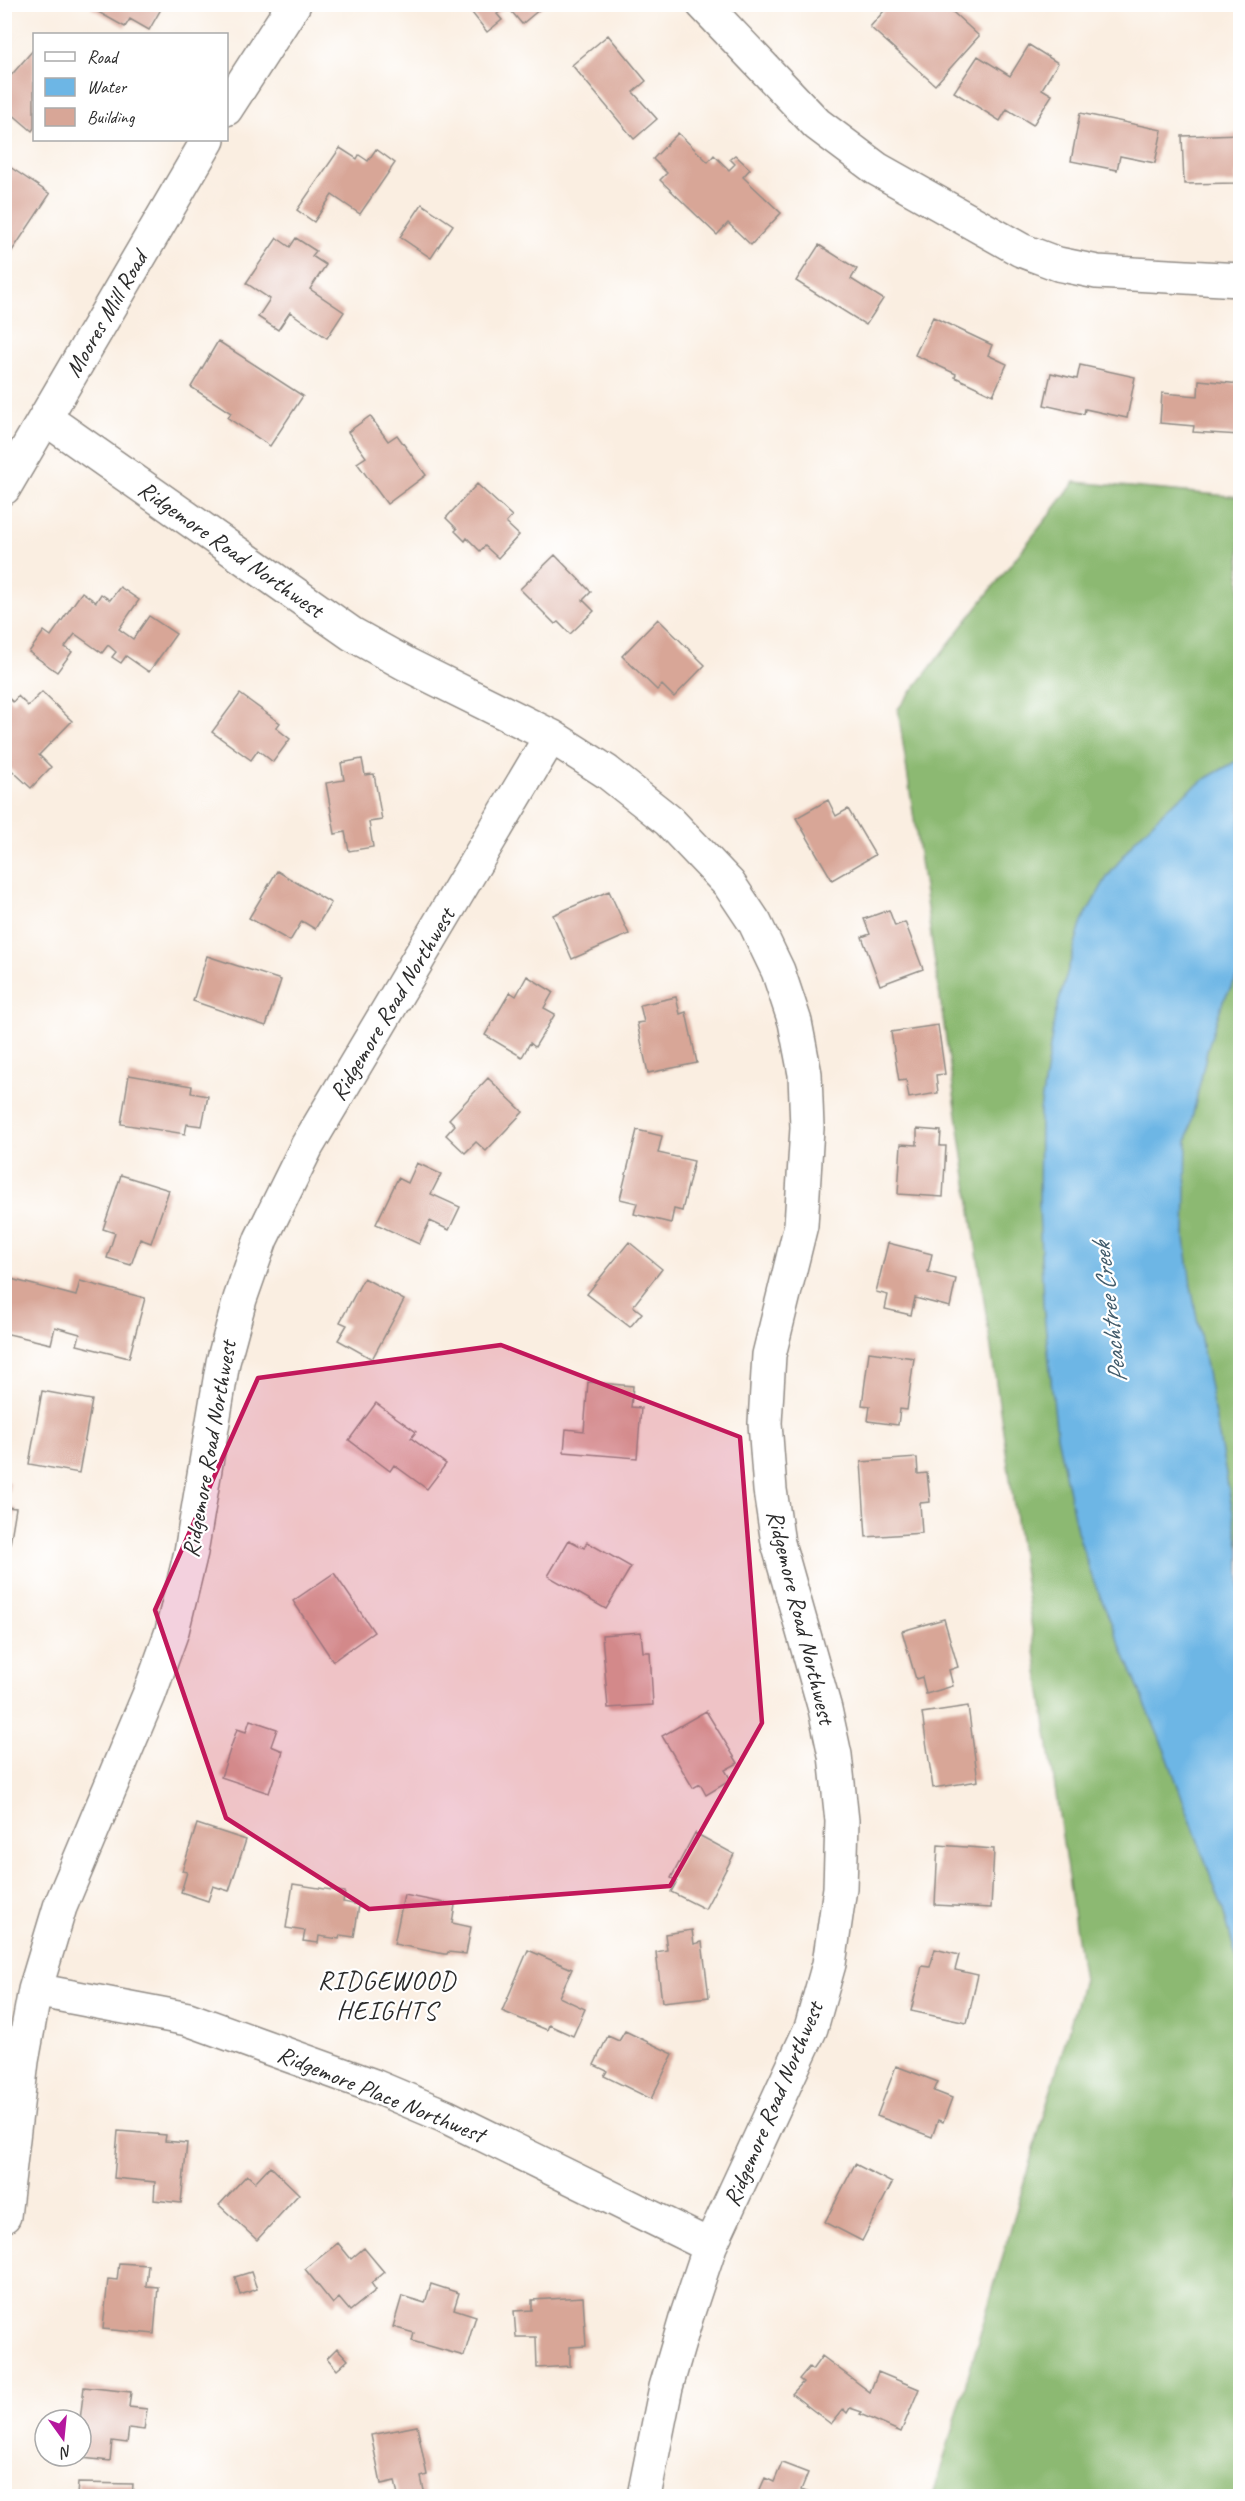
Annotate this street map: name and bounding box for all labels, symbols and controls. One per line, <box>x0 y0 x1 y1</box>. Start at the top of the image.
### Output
legend <box>33 33 228 141</box>
text: Road <box>87 46 120 68</box>
text: Water <box>87 76 128 98</box>
text: Building <box>87 106 136 128</box>
street label: Moores Mill Road <box>58 243 156 382</box>
street label: Ridgemore Road Northwest <box>133 474 331 625</box>
street label: Ridgemore Road Northwest <box>323 900 462 1106</box>
water label: Peachtree Creek <box>1084 1236 1134 1385</box>
street label: Ridgemore Road Northwest <box>175 1336 243 1560</box>
street label: Ridgemore Road Northwest <box>760 1507 843 1729</box>
district label: RIDGEWOOD HEIGHTS <box>318 1964 457 2027</box>
street label: Ridgemore Road Northwest <box>716 1995 830 2211</box>
street label: Ridgemore Place Northwest <box>273 2039 492 2150</box>
north arrow <box>33 2408 93 2468</box>
text: N <box>56 2441 74 2463</box>

